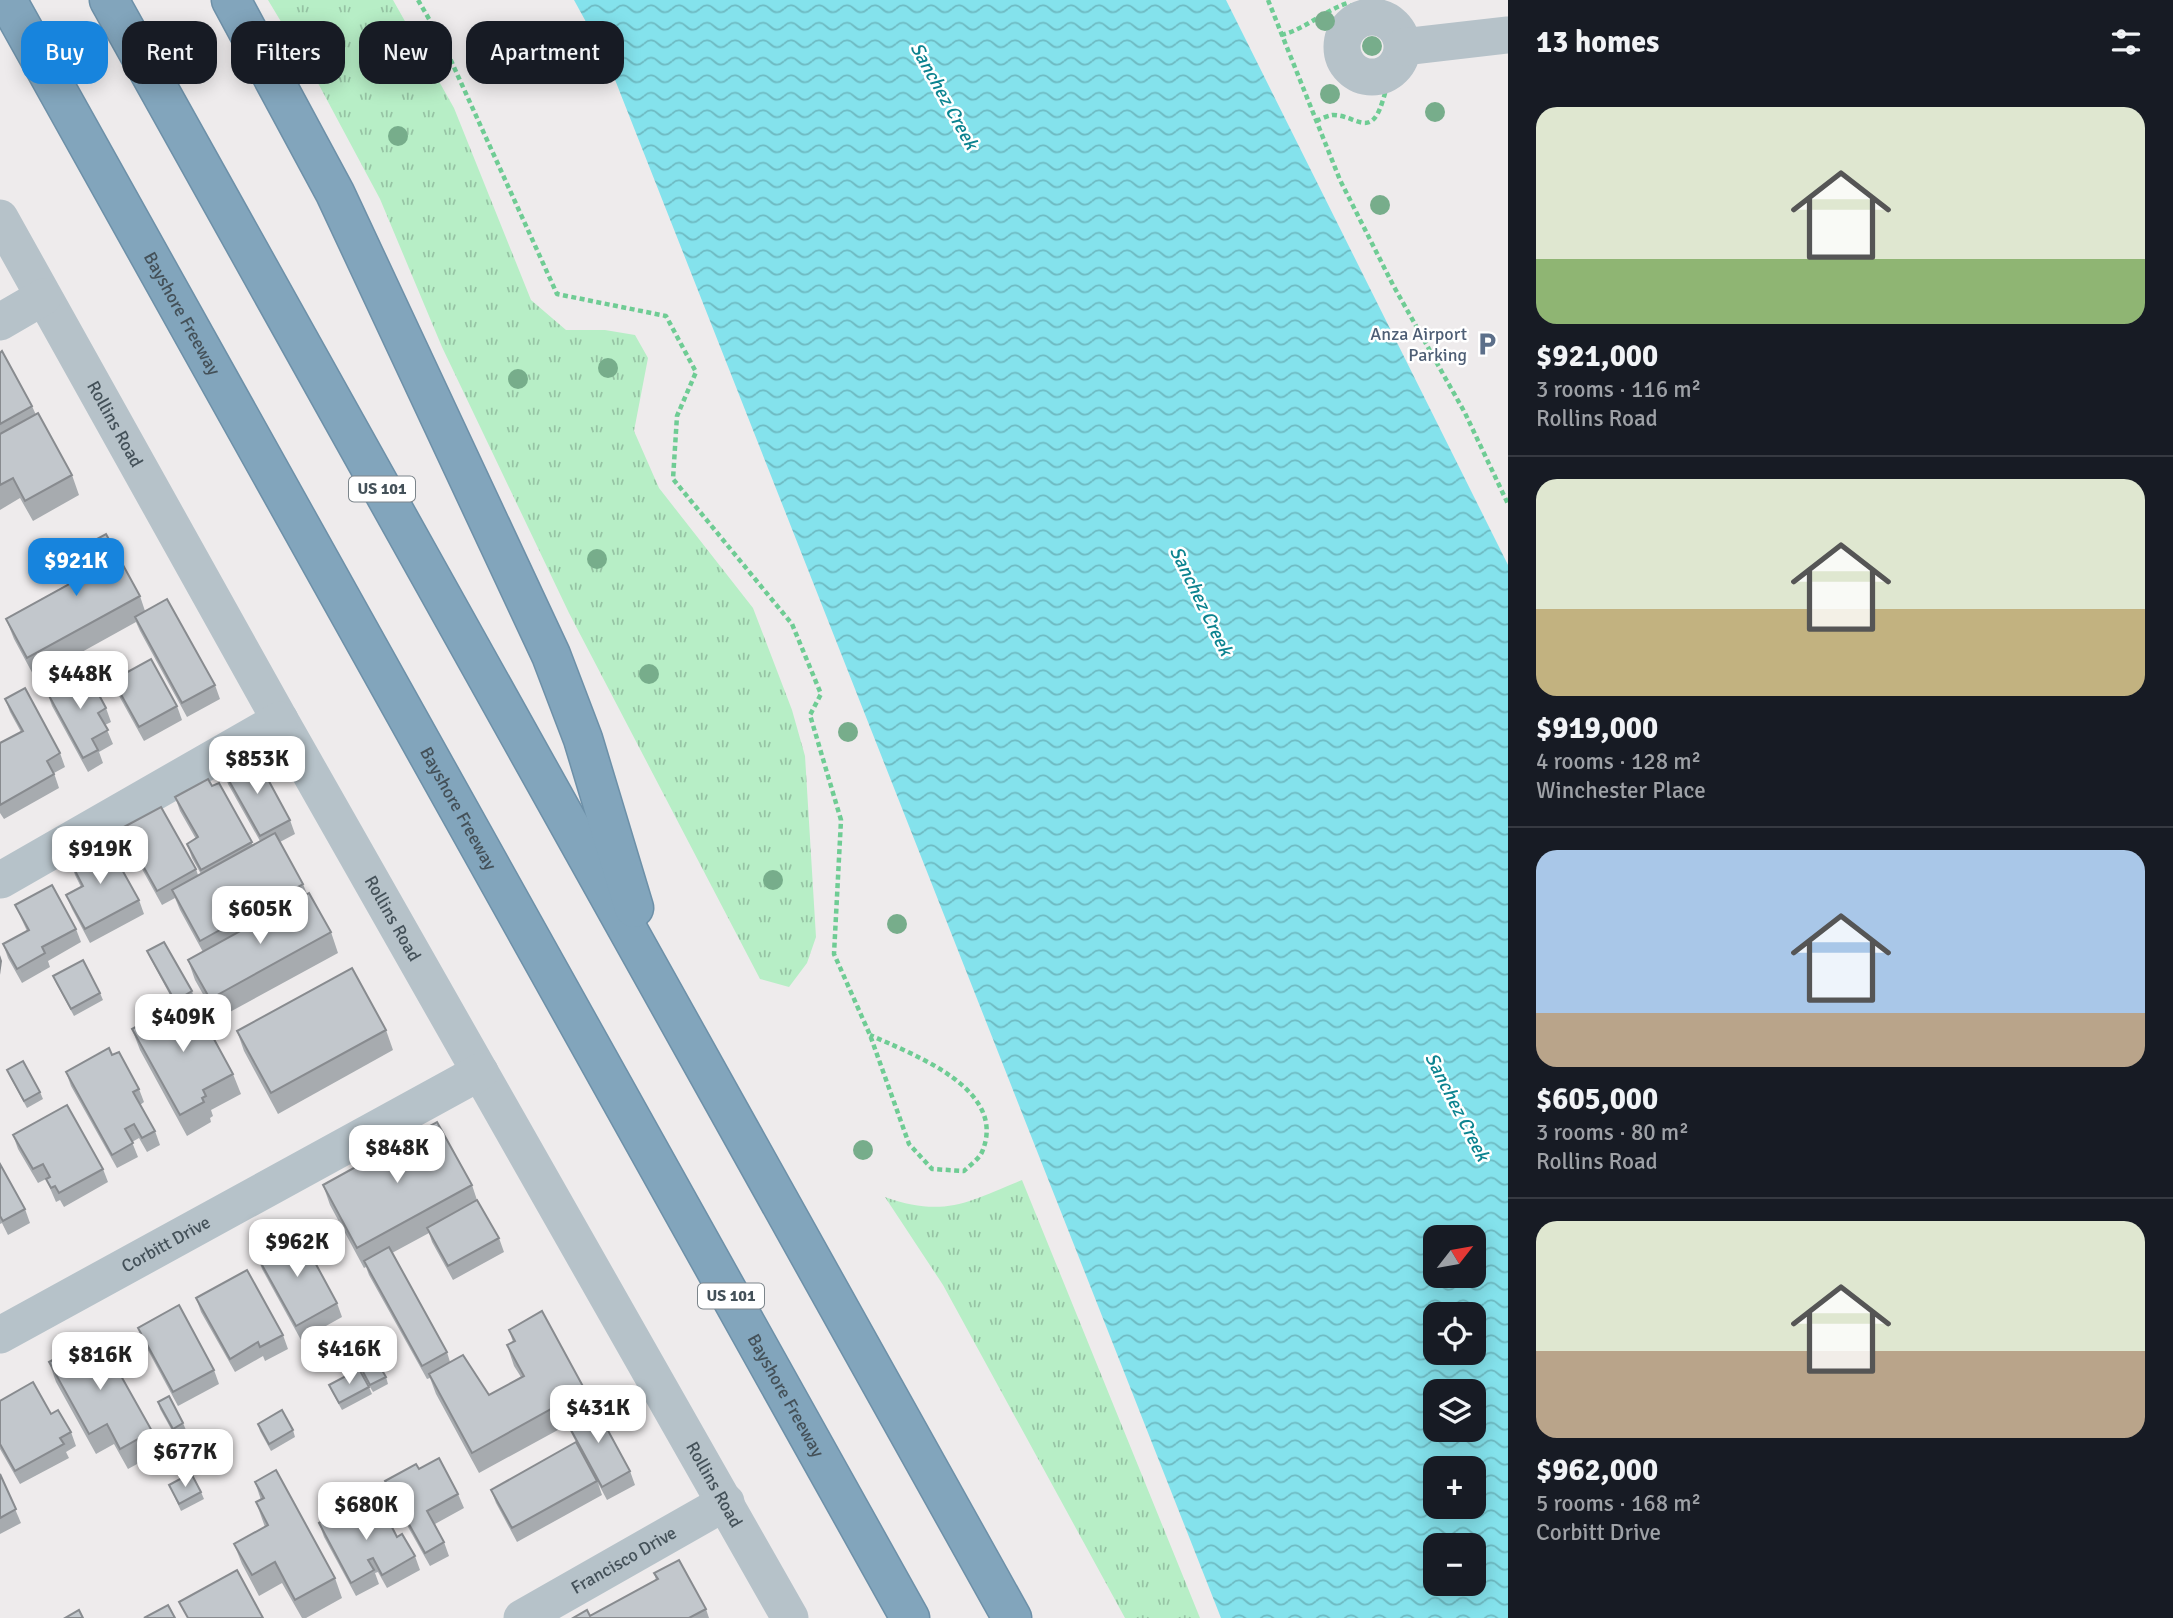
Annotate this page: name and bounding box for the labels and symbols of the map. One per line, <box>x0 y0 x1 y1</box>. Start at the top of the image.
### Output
water label: Sanchez Creek <box>905 38 984 155</box>
street label: Bayshore Freeway <box>139 248 225 380</box>
place label: Anza Airport Parking <box>1370 323 1467 366</box>
parking icon: Anza Airport Parking <box>1473 330 1501 358</box>
street label: Rollins Road <box>82 377 148 471</box>
road number: US 101 <box>349 476 415 502</box>
pin: $921K <box>27 538 125 598</box>
water label: Sanchez Creek <box>1164 542 1238 661</box>
pin: $448K <box>31 652 129 711</box>
pin: $853K <box>208 736 306 796</box>
street label: Bayshore Freeway <box>415 743 502 875</box>
pin: $919K <box>51 826 149 886</box>
street label: Rollins Road <box>360 872 426 965</box>
pin: $605K <box>211 886 309 946</box>
pin: $409K <box>134 995 232 1054</box>
water label: Sanchez Creek <box>1419 1049 1495 1167</box>
pin: $848K <box>348 1126 446 1185</box>
street label: Corbitt Drive <box>118 1211 214 1277</box>
pin: $962K <box>248 1220 346 1279</box>
north arrow <box>1423 1225 1486 1288</box>
road number: US 101 <box>698 1284 764 1308</box>
pin: $416K <box>300 1326 398 1386</box>
street label: Bayshore Freeway <box>743 1330 829 1461</box>
pin: $816K <box>51 1332 149 1392</box>
pin: $431K <box>549 1386 647 1445</box>
pin: $677K <box>136 1430 234 1489</box>
street label: Rollins Road <box>681 1438 747 1531</box>
pin: $680K <box>317 1482 415 1542</box>
street label: Francisco Drive <box>567 1521 680 1599</box>

